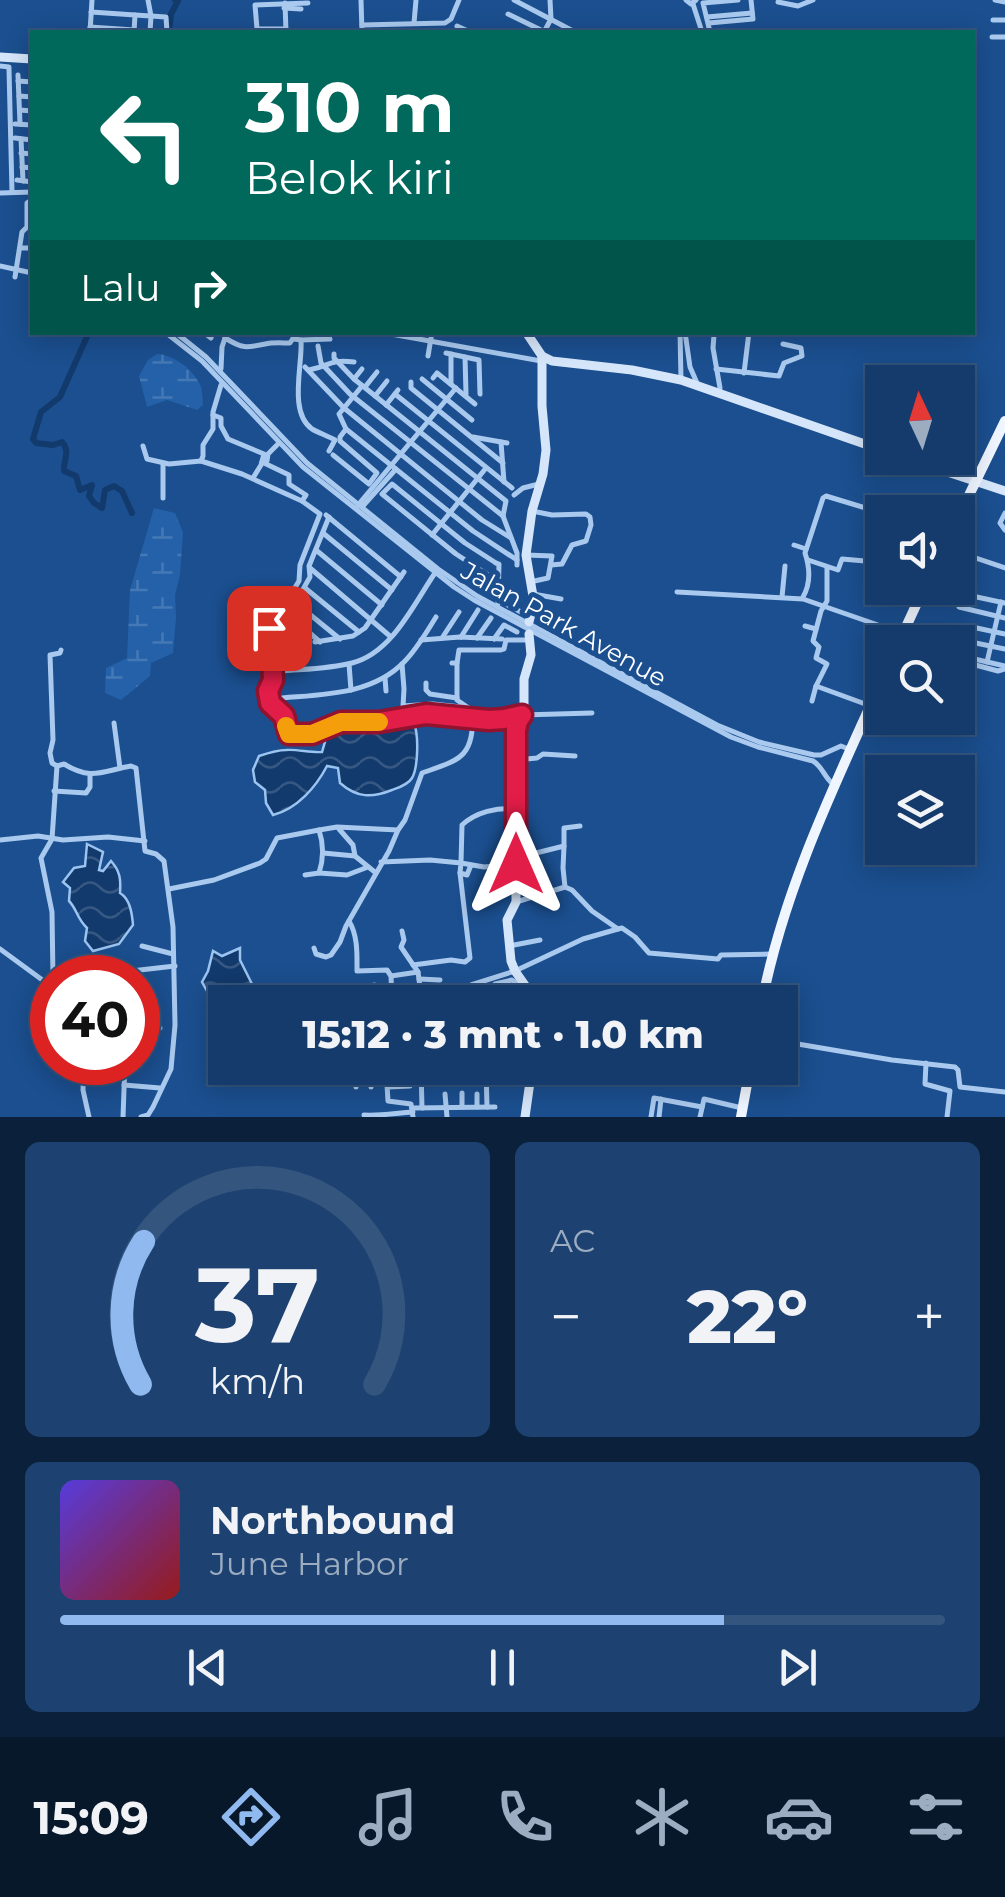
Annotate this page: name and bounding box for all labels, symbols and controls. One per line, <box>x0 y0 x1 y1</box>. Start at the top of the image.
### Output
text: 310 m <box>245 64 455 150</box>
icon: left <box>80 70 210 200</box>
text: Belok kiri <box>245 150 454 205</box>
icon: right <box>181 260 236 315</box>
text: Lalu <box>80 264 161 311</box>
north arrow <box>865 365 975 475</box>
map controls <box>865 365 975 865</box>
button: sound <box>865 495 975 605</box>
street label: Jalan Park Avenue <box>455 555 672 693</box>
pin <box>227 586 312 671</box>
icon: arrive <box>242 601 297 656</box>
button: search <box>865 625 975 735</box>
button: layers <box>865 755 975 865</box>
position arrow <box>464 812 568 916</box>
speed limit sign: 40 <box>30 955 160 1085</box>
text: 15:12 · 3 mnt · 1.0 km <box>302 1011 704 1058</box>
text: AC <box>550 1221 595 1260</box>
text: 37 <box>194 1241 320 1368</box>
text: 22° <box>687 1270 808 1362</box>
text: − <box>550 1283 582 1350</box>
text: + <box>913 1283 945 1350</box>
text: km/h <box>210 1359 305 1403</box>
text: Northbound <box>210 1497 455 1544</box>
text: June Harbor <box>210 1544 409 1583</box>
icon: previous <box>180 1640 235 1695</box>
icon: pause <box>475 1640 530 1695</box>
icon: next <box>770 1640 825 1695</box>
icon: directions <box>216 1782 286 1852</box>
icon: music <box>353 1782 423 1852</box>
icon: phone <box>490 1782 560 1852</box>
icon: climate <box>627 1782 697 1852</box>
icon: car <box>764 1782 834 1852</box>
icon: filters <box>901 1782 971 1852</box>
text: 15:09 <box>34 1790 149 1845</box>

